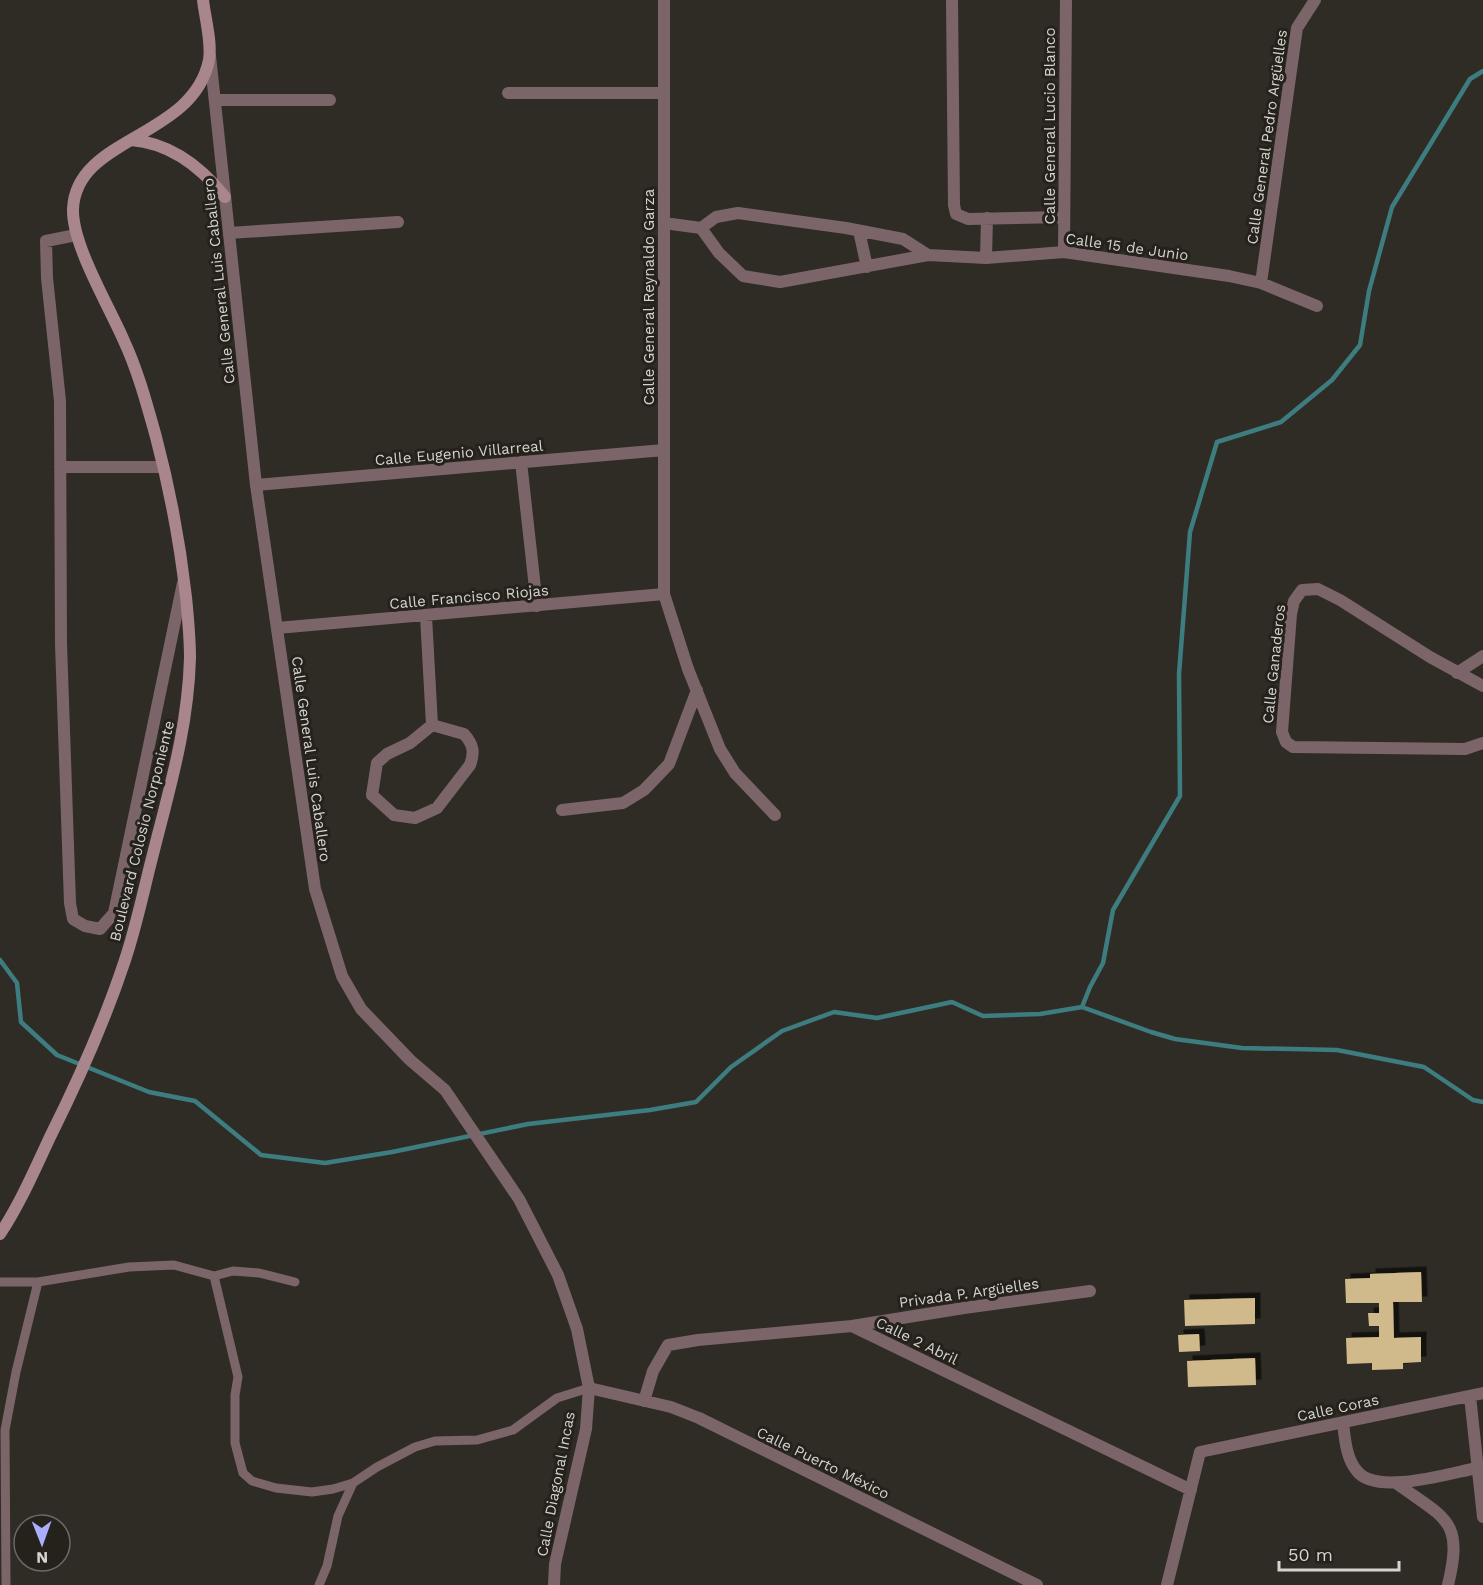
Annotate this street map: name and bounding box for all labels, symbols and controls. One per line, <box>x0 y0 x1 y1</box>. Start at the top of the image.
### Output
street label: Calle General Lucio Blanco <box>1041 28 1059 224</box>
street label: Calle General Pedro Argüelles <box>1243 28 1291 245</box>
street label: Calle General Luis Caballero <box>199 177 239 385</box>
street label: Calle General Reynaldo Garza <box>640 188 658 405</box>
street label: Calle 15 de Junio <box>1064 229 1190 265</box>
street label: Calle Eugenio Villarreal <box>374 437 544 469</box>
street label: Calle Francisco Riojas <box>388 581 550 613</box>
street label: Calle Ganaderos <box>1259 603 1289 724</box>
street label: Calle General Luis Caballero <box>288 655 334 863</box>
street label: Boulevard Colosio Norponiente <box>106 719 178 943</box>
street label: Privada P. Argüelles <box>898 1274 1040 1312</box>
street label: Calle 2 Abril <box>873 1313 961 1369</box>
street label: Calle Coras <box>1295 1391 1381 1425</box>
street label: Calle Diagonal Incas <box>533 1410 579 1558</box>
street label: Calle Puerto México <box>754 1423 892 1503</box>
north arrow <box>12 1513 72 1573</box>
scale bar <box>1279 1534 1399 1572</box>
text: 50 m <box>1288 1544 1333 1565</box>
text: N <box>36 1548 48 1567</box>

